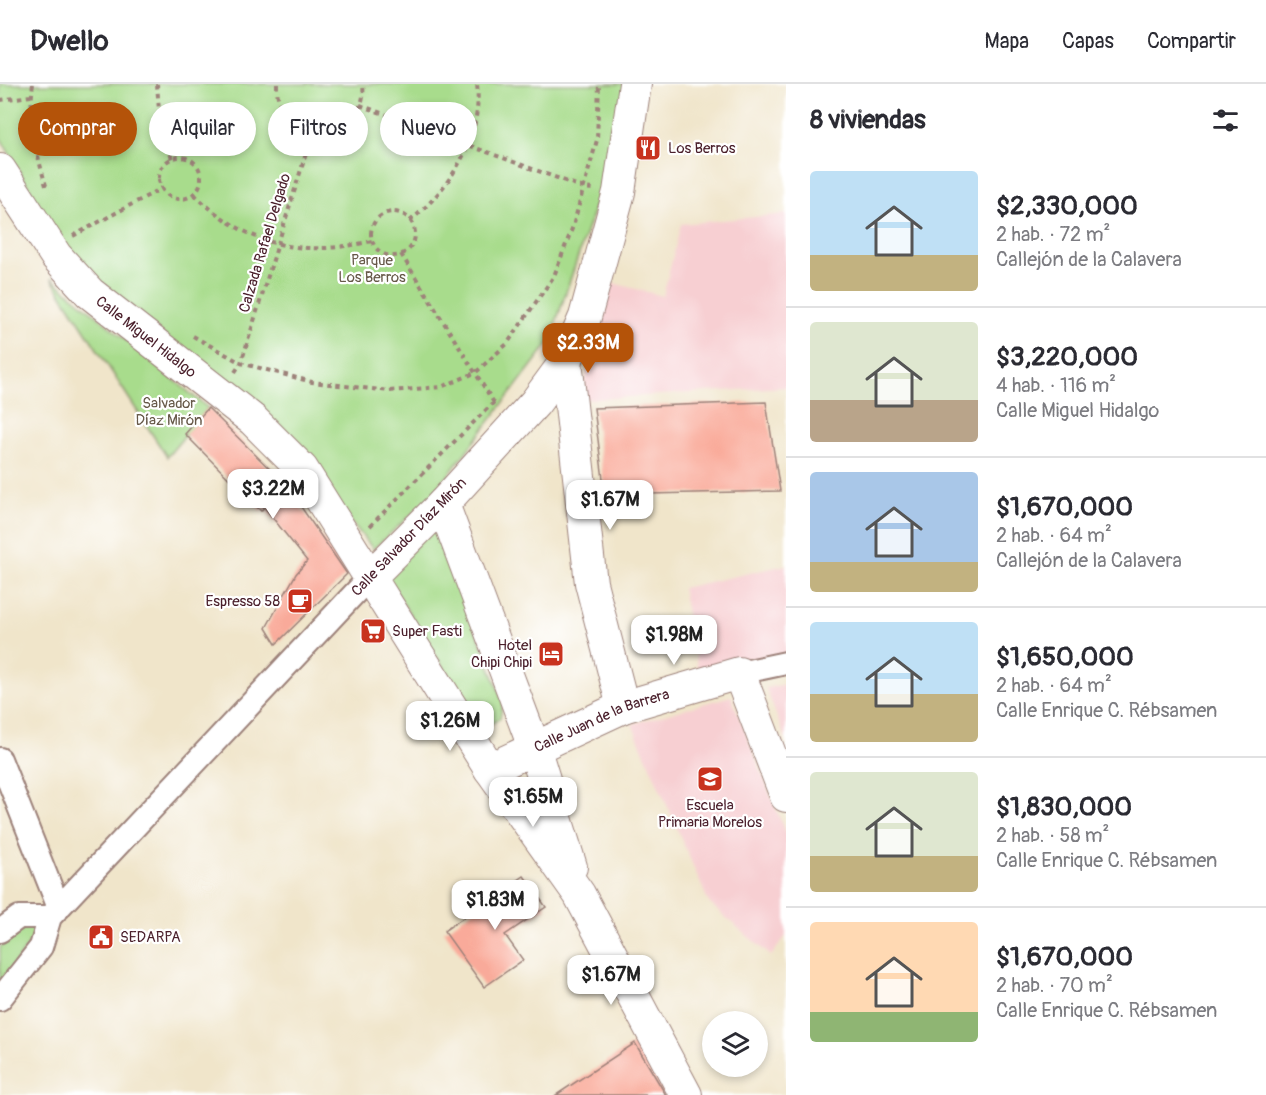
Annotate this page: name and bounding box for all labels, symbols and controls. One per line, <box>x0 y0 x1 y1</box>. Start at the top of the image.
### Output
text: Dwello <box>30 24 109 59</box>
text: Mapa <box>985 28 1029 55</box>
text: Capas <box>1062 28 1114 55</box>
text: Compartir <box>1147 28 1236 55</box>
chip: Comprar <box>18 102 137 156</box>
chip: Alquilar <box>149 102 256 156</box>
chip: Filtros <box>268 102 368 156</box>
chip: Nuevo <box>380 102 477 156</box>
text: 8 viviendas <box>810 104 926 136</box>
icon: filters <box>1209 104 1242 137</box>
restaurant icon: Los Berros <box>633 133 663 163</box>
place label: Los Berros <box>668 139 736 158</box>
street label: Calzada Rafael Delgado <box>235 171 295 315</box>
text: $2,330,000 <box>996 190 1138 222</box>
icon: home <box>858 195 930 267</box>
text: 2 hab. · 72 m² <box>996 222 1110 247</box>
text: Callejón de la Calavera <box>996 247 1182 272</box>
park label: Parque Los Berros <box>338 251 406 287</box>
street label: Calle Miguel Hidalgo <box>92 292 200 382</box>
pin: $2.33M <box>539 323 637 374</box>
text: $2.33M <box>556 330 620 355</box>
text: $3,220,000 <box>996 341 1138 373</box>
icon: home <box>858 346 930 418</box>
text: 4 hab. · 116 m² <box>996 373 1116 398</box>
park label: Salvador Díaz Mirón <box>135 394 203 430</box>
text: Calle Miguel Hidalgo <box>996 398 1159 423</box>
pin: $3.22M <box>224 469 322 520</box>
street label: Calle Salvador Díaz Mirón <box>347 474 471 600</box>
text: $3.22M <box>241 476 305 501</box>
pin: $1.67M <box>561 480 659 531</box>
text: $1.67M <box>580 487 640 512</box>
text: $1,670,000 <box>996 491 1133 523</box>
icon: home <box>858 496 930 568</box>
text: 2 hab. · 64 m² <box>996 523 1112 548</box>
text: Callejón de la Calavera <box>996 548 1182 573</box>
cafe icon: Espresso 58 <box>285 586 315 616</box>
place label: Espresso 58 <box>206 592 280 611</box>
pin: $1.98M <box>625 615 723 666</box>
supermarket icon: Super Fasti <box>358 616 388 646</box>
place label: Super Fasti <box>392 622 462 641</box>
text: $1.98M <box>645 622 703 647</box>
place label: Hotel Chipi Chipi <box>471 636 532 672</box>
hotel icon: Hotel Chipi Chipi <box>536 639 566 669</box>
text: $1,650,000 <box>996 641 1134 673</box>
icon: home <box>858 646 930 718</box>
text: 2 hab. · 64 m² <box>996 673 1112 698</box>
street label: Calle Juan de la Barrera <box>531 684 671 757</box>
text: Calle Enrique C. Rébsamen <box>996 698 1217 723</box>
pin: $1.26M <box>401 701 499 752</box>
text: $1.26M <box>420 708 480 733</box>
school or university icon: Escuela Primaria Morelos <box>695 764 725 794</box>
pin: $1.65M <box>484 777 582 828</box>
text: $1.65M <box>503 784 563 809</box>
text: $1,830,000 <box>996 791 1132 823</box>
place label: Escuela Primaria Morelos <box>658 796 762 832</box>
icon: home <box>858 796 930 868</box>
text: 2 hab. · 58 m² <box>996 823 1109 848</box>
text: Calle Enrique C. Rébsamen <box>996 848 1217 873</box>
pin: $1.83M <box>446 880 544 931</box>
text: $1.83M <box>466 887 524 912</box>
public building icon: SEDARPA <box>86 922 116 952</box>
place label: SEDARPA <box>120 928 181 947</box>
text: $1,670,000 <box>996 941 1133 973</box>
icon: home <box>858 946 930 1018</box>
pin: $1.67M <box>562 955 660 1006</box>
text: $1.67M <box>581 962 641 987</box>
text: 2 hab. · 70 m² <box>996 973 1113 998</box>
text: Calle Enrique C. Rébsamen <box>996 998 1217 1023</box>
map controls <box>702 1011 768 1077</box>
button: layers <box>702 1011 768 1077</box>

